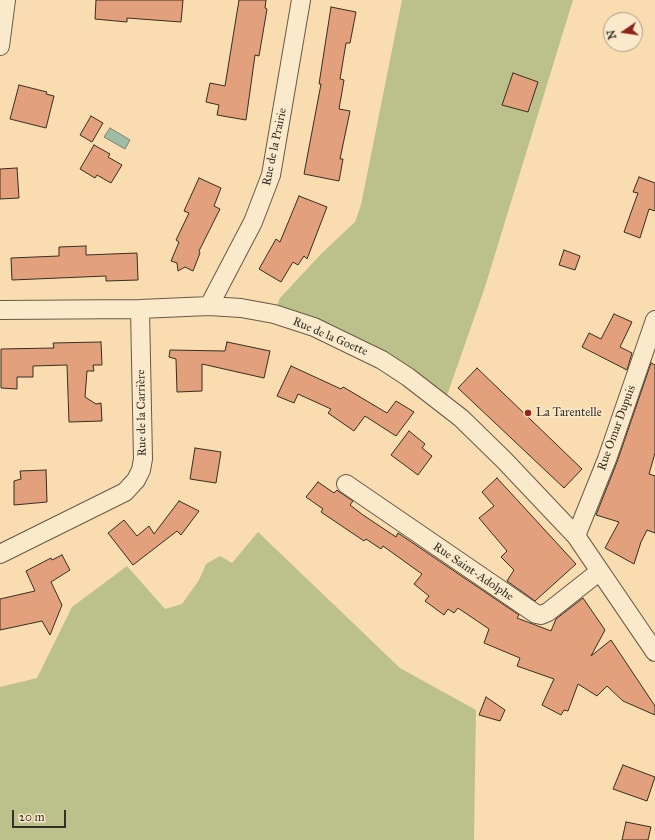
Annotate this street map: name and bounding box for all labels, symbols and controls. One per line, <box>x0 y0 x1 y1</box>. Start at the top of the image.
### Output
north arrow <box>603 12 643 52</box>
text: N <box>604 29 619 41</box>
street label: Rue de la Prairie <box>260 107 290 187</box>
street label: Rue de la Goette <box>290 315 370 359</box>
street label: Rue de la Carrière <box>134 370 150 456</box>
street label: Rue Omar Dupuis <box>595 383 639 473</box>
place label: La Tarentelle <box>536 406 602 420</box>
marker: La Tarentelle <box>523 408 533 418</box>
street label: Rue Saint-Adolphe <box>430 540 516 604</box>
scale bar <box>14 802 68 828</box>
text: 20 m <box>19 810 45 824</box>

